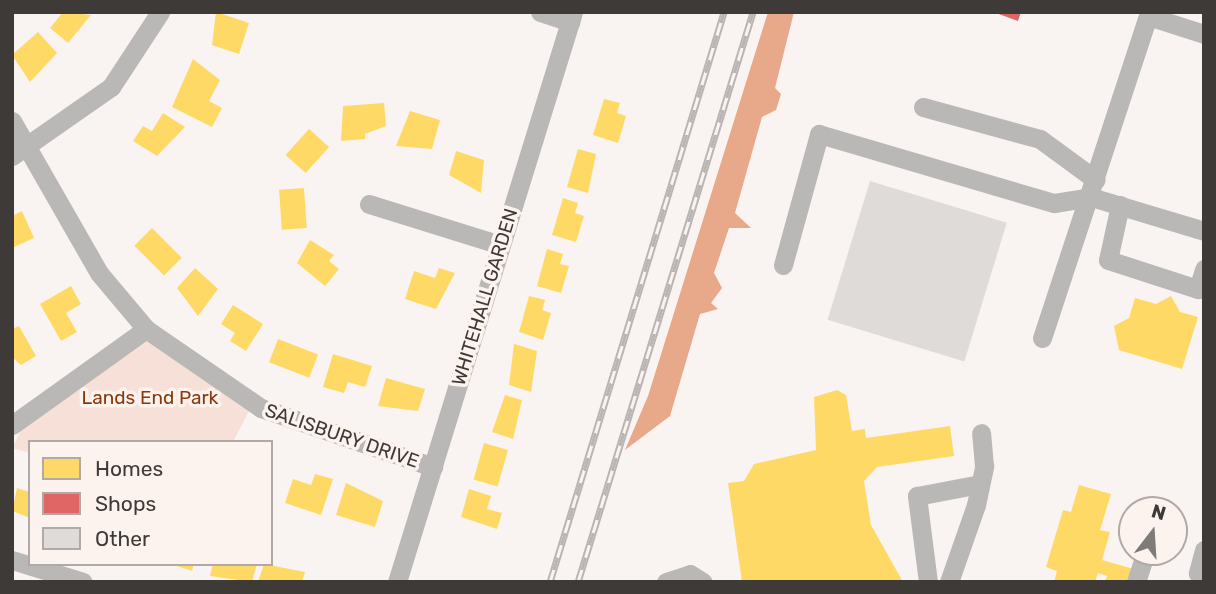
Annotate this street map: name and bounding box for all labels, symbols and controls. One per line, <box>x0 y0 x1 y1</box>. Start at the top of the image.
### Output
street label: WHITEHALL GARDEN <box>447 205 523 389</box>
park label: Lands End Park <box>82 387 218 409</box>
street label: SALISBURY DRIVE <box>262 399 422 473</box>
legend <box>28 440 273 566</box>
text: Homes <box>95 456 163 481</box>
text: Shops <box>95 491 156 516</box>
north arrow <box>1118 496 1188 566</box>
text: N <box>1149 499 1169 525</box>
text: Other <box>95 526 150 551</box>

